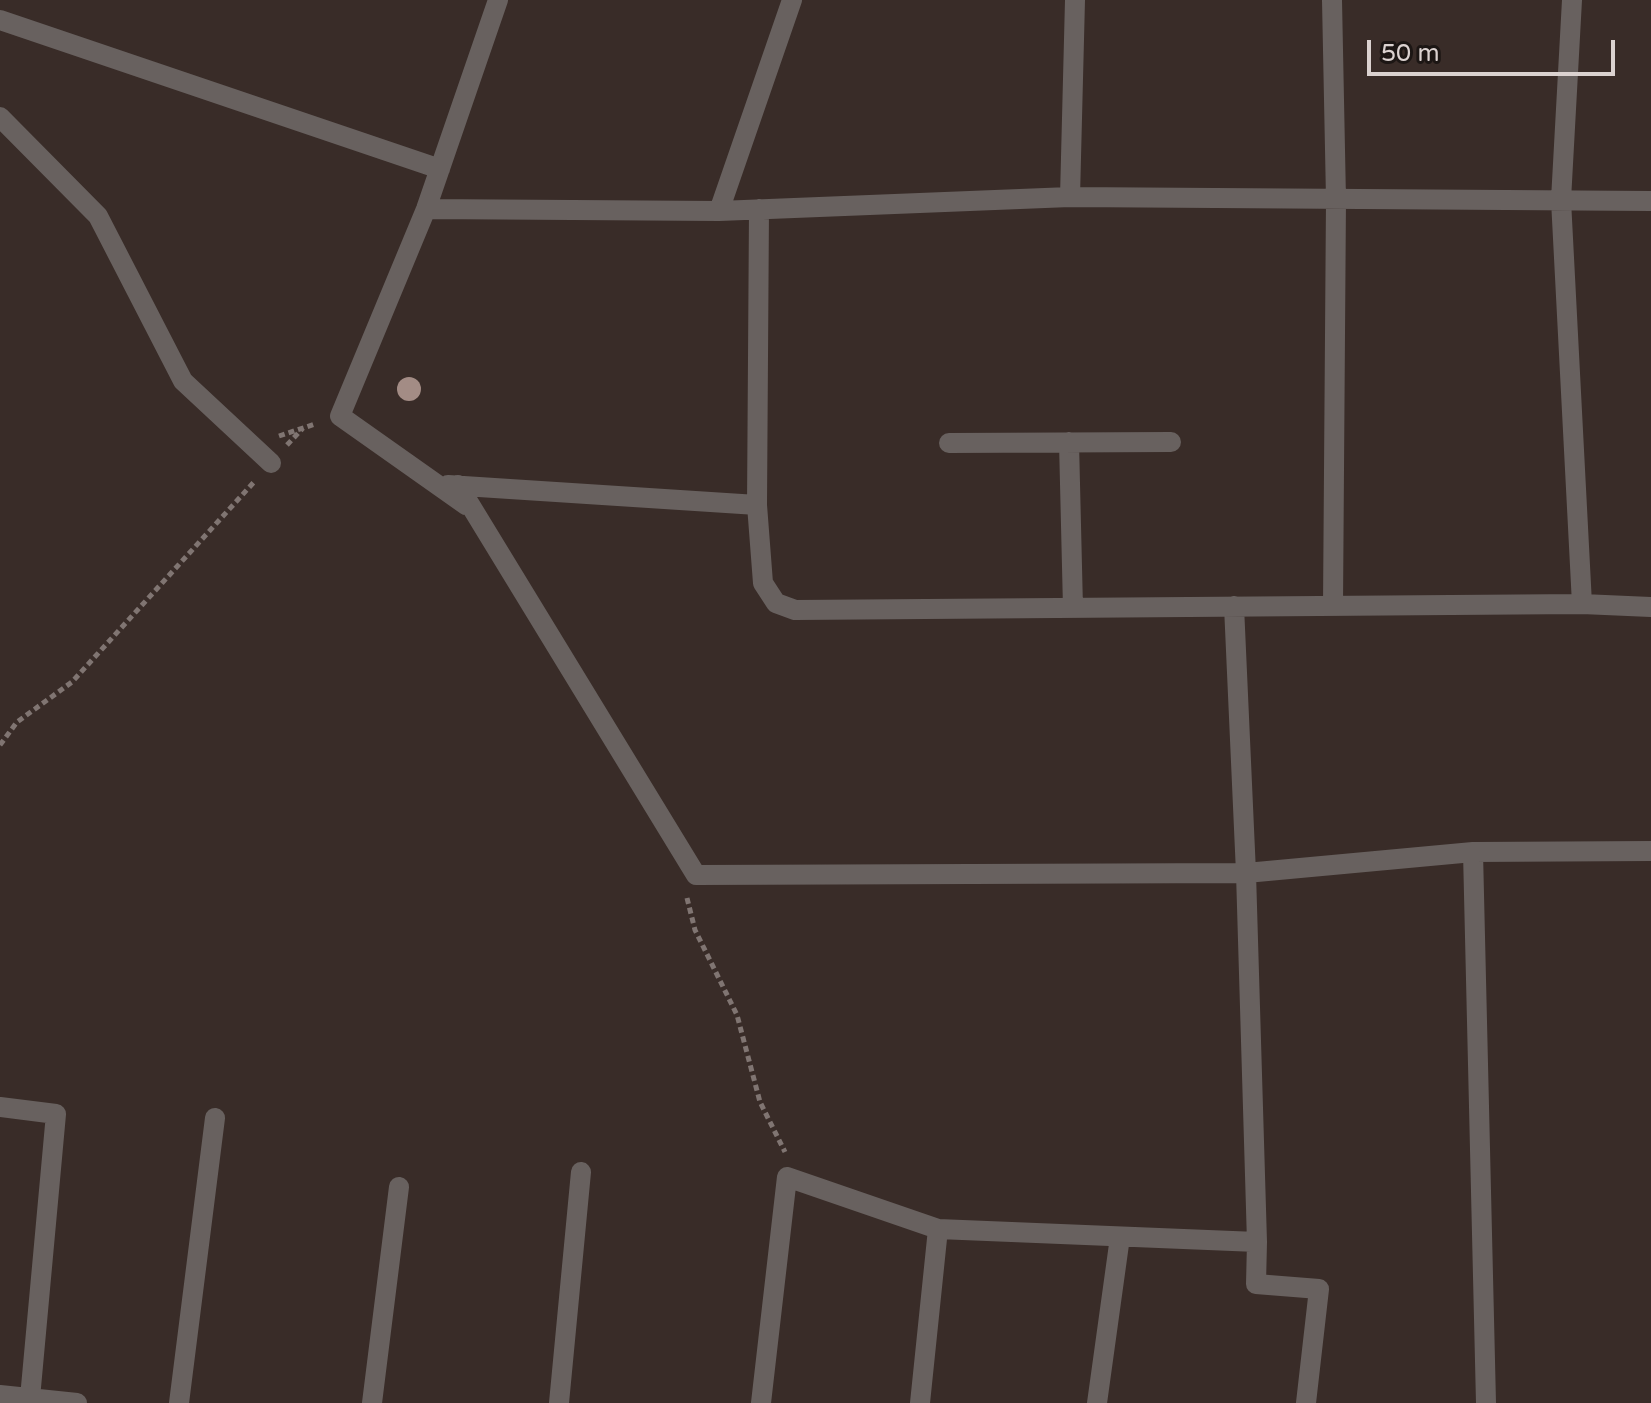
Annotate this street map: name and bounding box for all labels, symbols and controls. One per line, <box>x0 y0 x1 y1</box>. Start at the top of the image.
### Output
scale bar <box>1371 24 1619 74</box>
text: 50 m <box>1381 39 1439 68</box>

